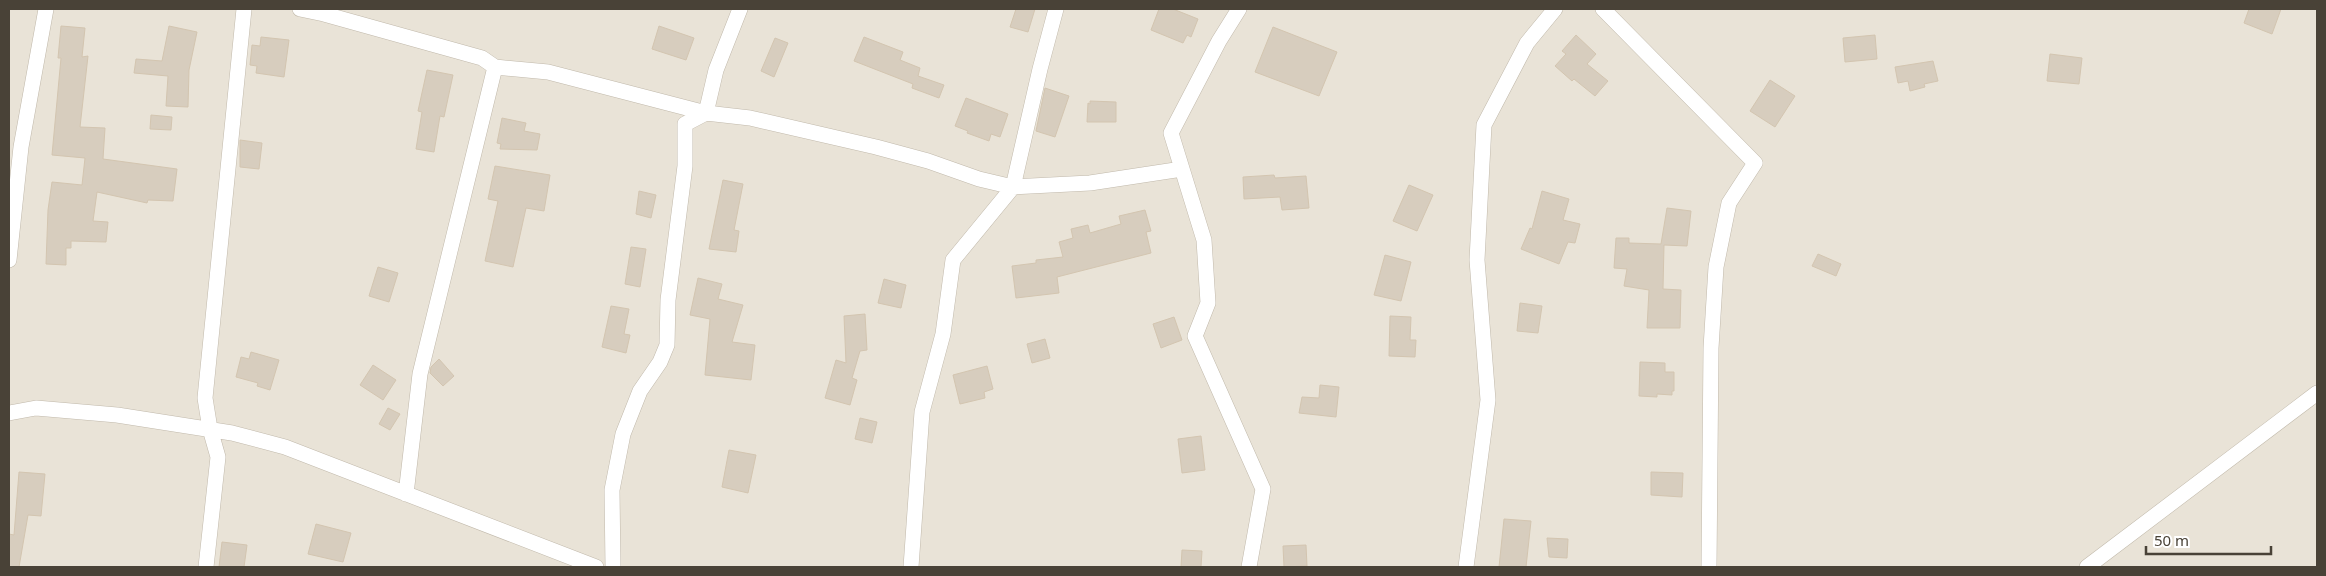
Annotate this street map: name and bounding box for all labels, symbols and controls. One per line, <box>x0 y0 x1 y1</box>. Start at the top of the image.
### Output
scale bar <box>2146 524 2271 556</box>
text: 50 m <box>2154 530 2189 550</box>

